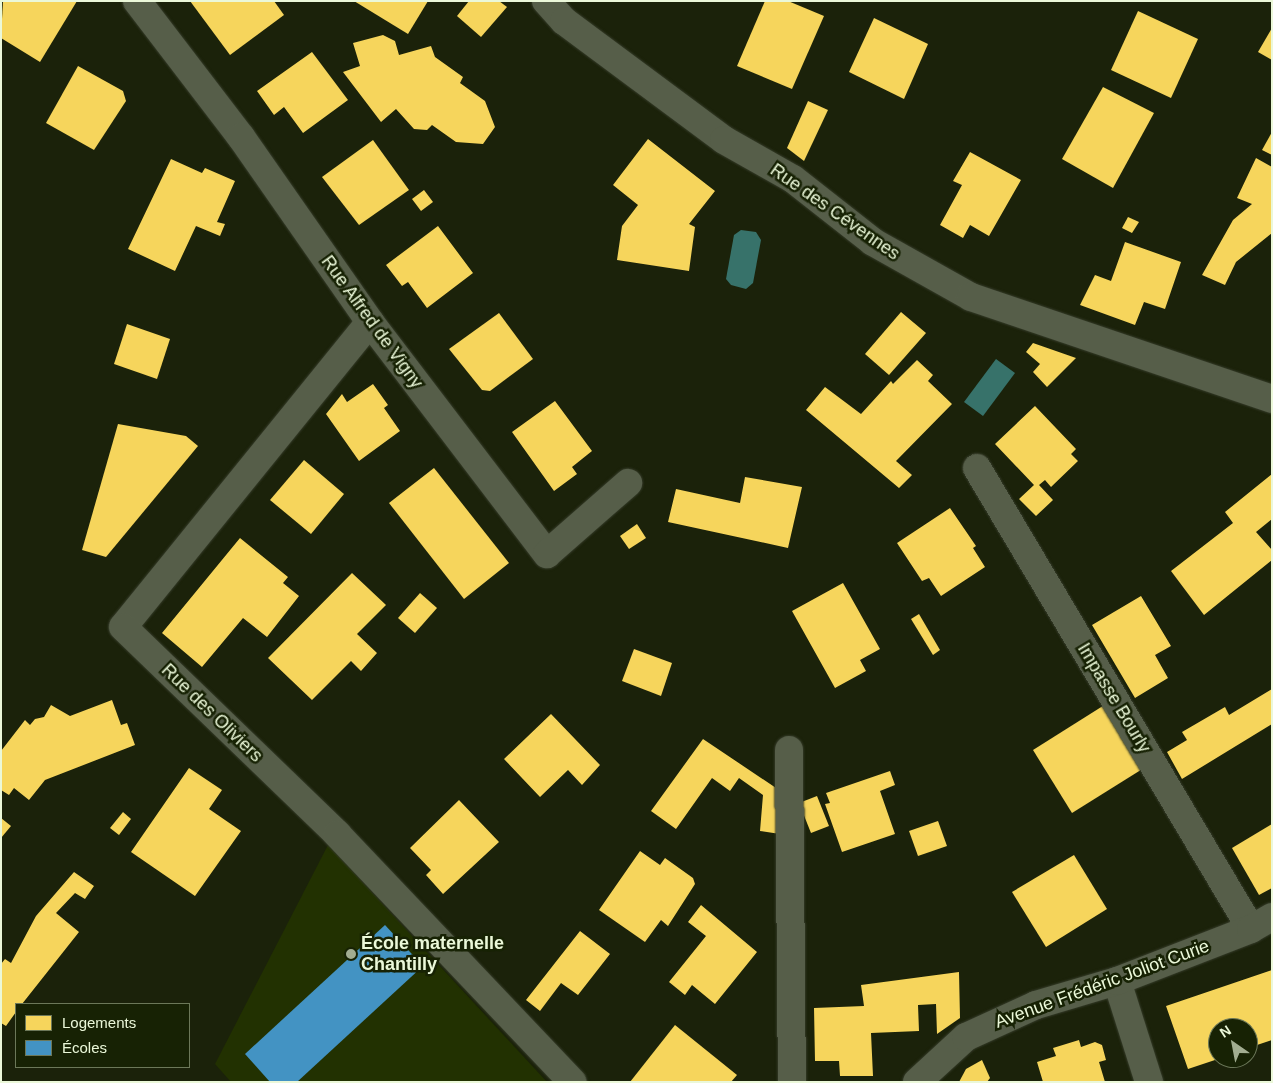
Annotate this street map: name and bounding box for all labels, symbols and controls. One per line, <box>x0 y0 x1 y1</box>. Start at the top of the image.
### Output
street label: Rue des Cévennes <box>766 159 904 265</box>
street label: Rue Alfred de Vigny <box>316 251 428 393</box>
street label: Impasse Bourly <box>1073 639 1155 757</box>
street label: Rue des Oliviers <box>157 659 267 767</box>
place label: École maternelle Chantilly <box>361 933 504 976</box>
street label: Avenue Frédéric Joliot Curie <box>992 935 1212 1033</box>
marker: École maternelle Chantilly <box>345 948 357 960</box>
legend <box>15 1003 190 1068</box>
text: Logements <box>62 1014 136 1031</box>
north arrow <box>1208 1018 1258 1068</box>
text: N <box>1217 1022 1234 1041</box>
text: Écoles <box>62 1039 107 1056</box>

